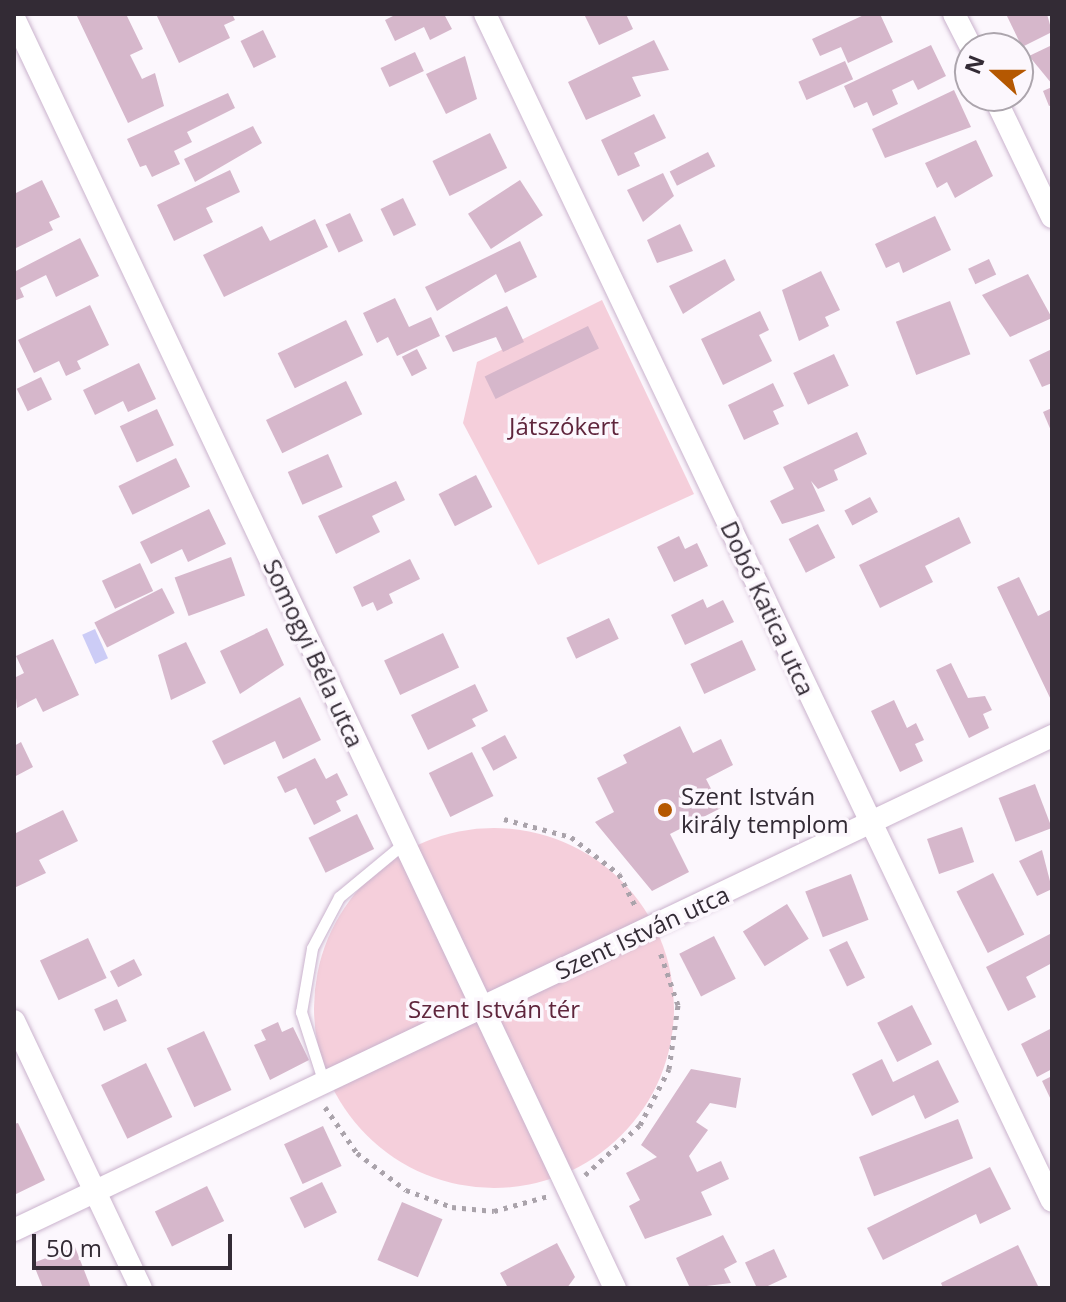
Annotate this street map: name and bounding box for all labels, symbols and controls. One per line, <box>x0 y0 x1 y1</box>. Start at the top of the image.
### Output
north arrow <box>954 32 1034 112</box>
text: N <box>956 50 991 78</box>
park label: Játszókert <box>509 412 619 440</box>
street label: Dobó Katica utca <box>715 516 821 700</box>
street label: Somogyi Béla utca <box>258 554 370 752</box>
place label: Szent István király templom <box>681 782 849 838</box>
marker: Szent István király templom <box>656 801 674 819</box>
street label: Szent István utca <box>551 879 733 985</box>
park label: Szent István tér <box>408 995 580 1023</box>
scale bar <box>36 1218 236 1268</box>
text: 50 m <box>46 1231 102 1264</box>

